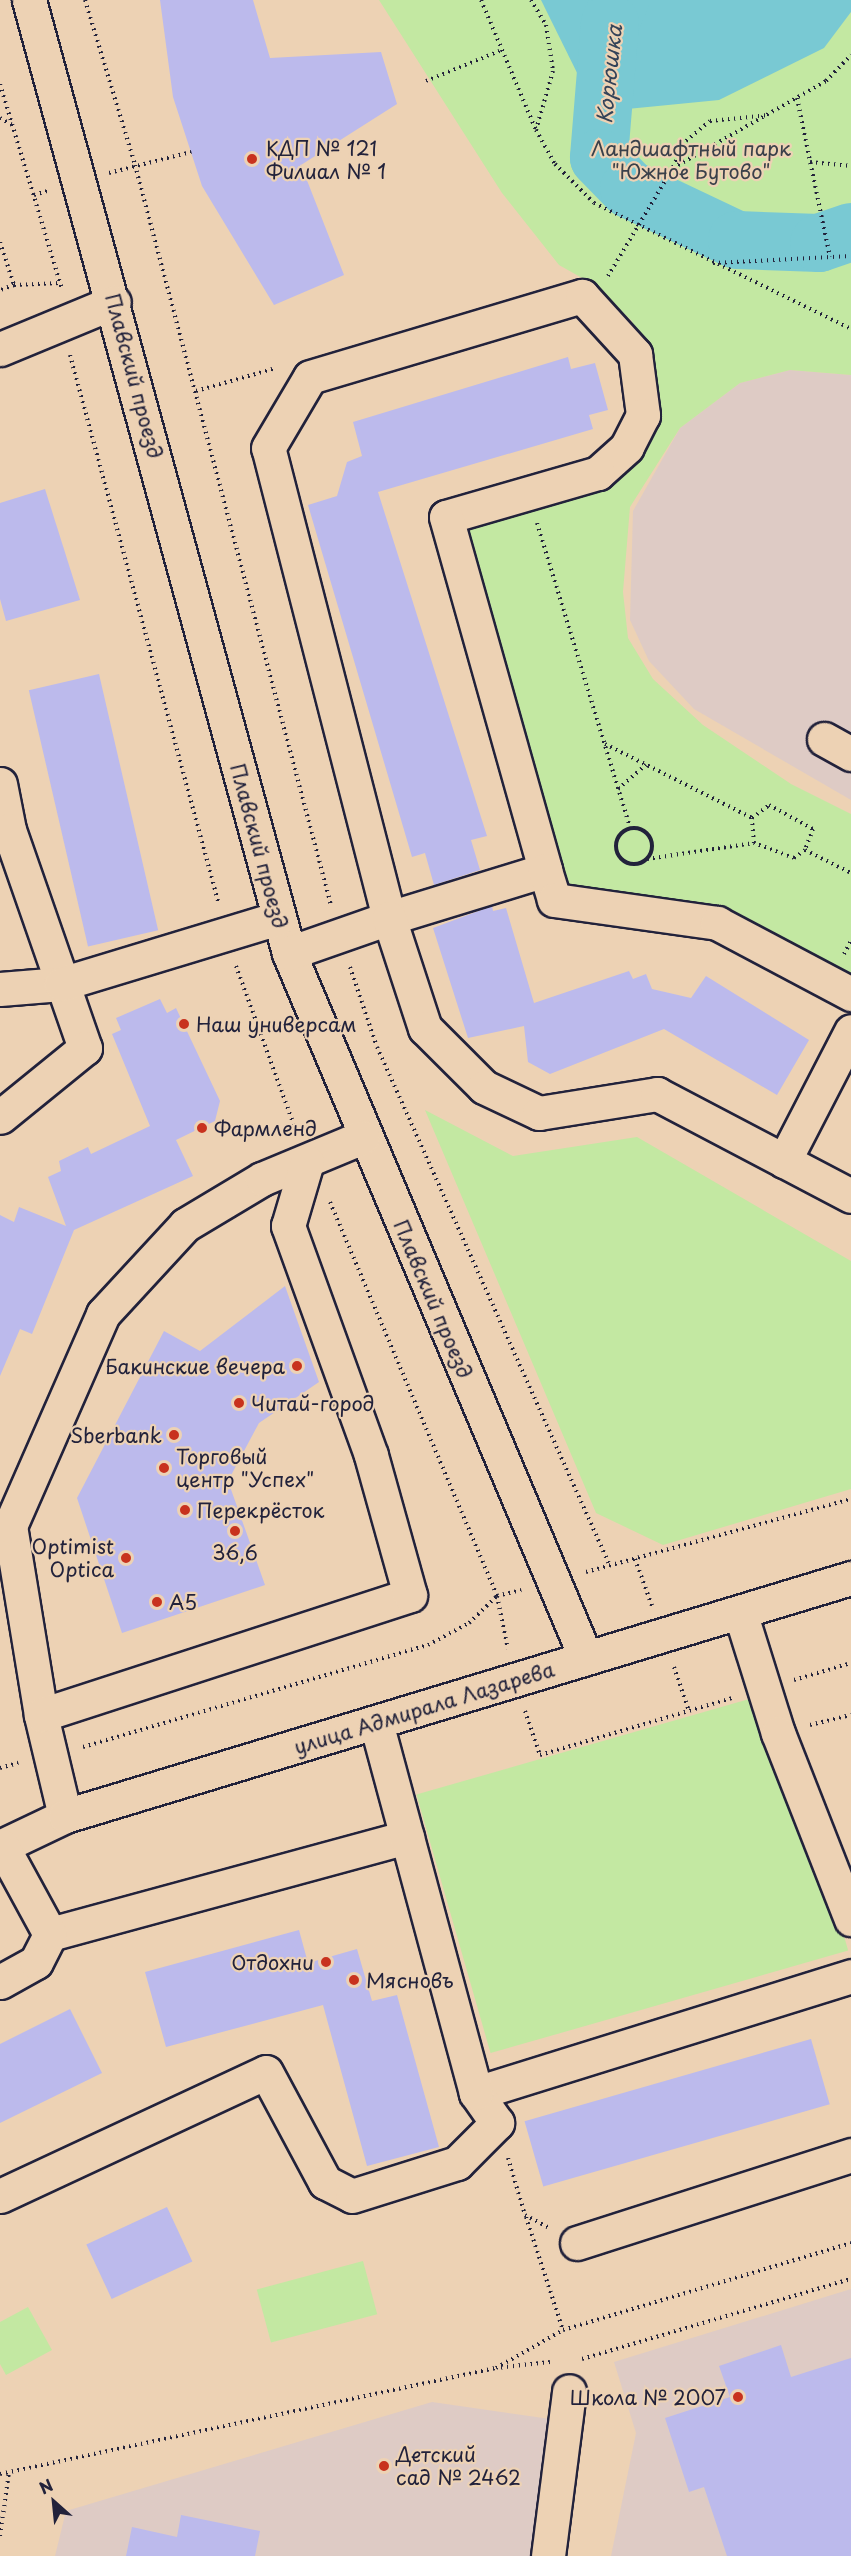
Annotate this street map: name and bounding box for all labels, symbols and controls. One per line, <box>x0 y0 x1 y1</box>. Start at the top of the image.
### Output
water label: Корюшка <box>590 23 626 125</box>
place label: КДП № 121 Филиал № 1 <box>266 136 386 183</box>
park label: Ландшафтный парк "Южное Бутово" <box>591 136 791 183</box>
marker: КДП № 121 Филиал № 1 <box>243 150 261 168</box>
street label: Плавский проезд <box>100 291 168 461</box>
street label: Плавский проезд <box>225 761 293 931</box>
place label: Наш универсам <box>196 1012 358 1036</box>
marker: Наш универсам <box>177 1017 191 1031</box>
place label: Фармленд <box>214 1116 317 1140</box>
marker: Фармленд <box>195 1121 209 1135</box>
street label: Плавский проезд <box>389 1216 477 1382</box>
place label: Бакинские вечера <box>105 1354 285 1378</box>
marker: Бакинские вечера <box>290 1359 304 1373</box>
place label: Читай-город <box>251 1391 374 1415</box>
marker: Читай-город <box>232 1396 246 1410</box>
place label: Sberbank <box>70 1423 162 1447</box>
marker: Sberbank <box>167 1428 181 1442</box>
place label: Торговый центр "Успех" <box>176 1444 315 1491</box>
marker: Торговый центр "Успех" <box>157 1461 171 1475</box>
place label: Перекрёсток <box>197 1498 324 1522</box>
marker: Перекрёсток <box>178 1503 192 1517</box>
marker: 36,6 <box>228 1524 242 1538</box>
place label: Optimist Optica <box>32 1534 114 1581</box>
place label: 36,6 <box>212 1540 258 1564</box>
marker: Optimist Optica <box>119 1551 133 1565</box>
place label: А5 <box>169 1590 197 1614</box>
marker: А5 <box>150 1595 164 1609</box>
street label: улица Адмирала Лазарева <box>290 1657 558 1759</box>
place label: Отдохни <box>231 1950 314 1974</box>
marker: Отдохни <box>319 1955 333 1969</box>
place label: Мясновъ <box>366 1968 454 1992</box>
marker: Мясновъ <box>347 1973 361 1987</box>
place label: Школа № 2007 <box>568 2385 726 2409</box>
marker: Школа № 2007 <box>731 2390 745 2404</box>
place label: Детский сад № 2462 <box>396 2442 521 2489</box>
marker: Детский сад № 2462 <box>377 2459 391 2473</box>
north arrow <box>24 2472 84 2532</box>
text: N <box>35 2472 57 2500</box>

